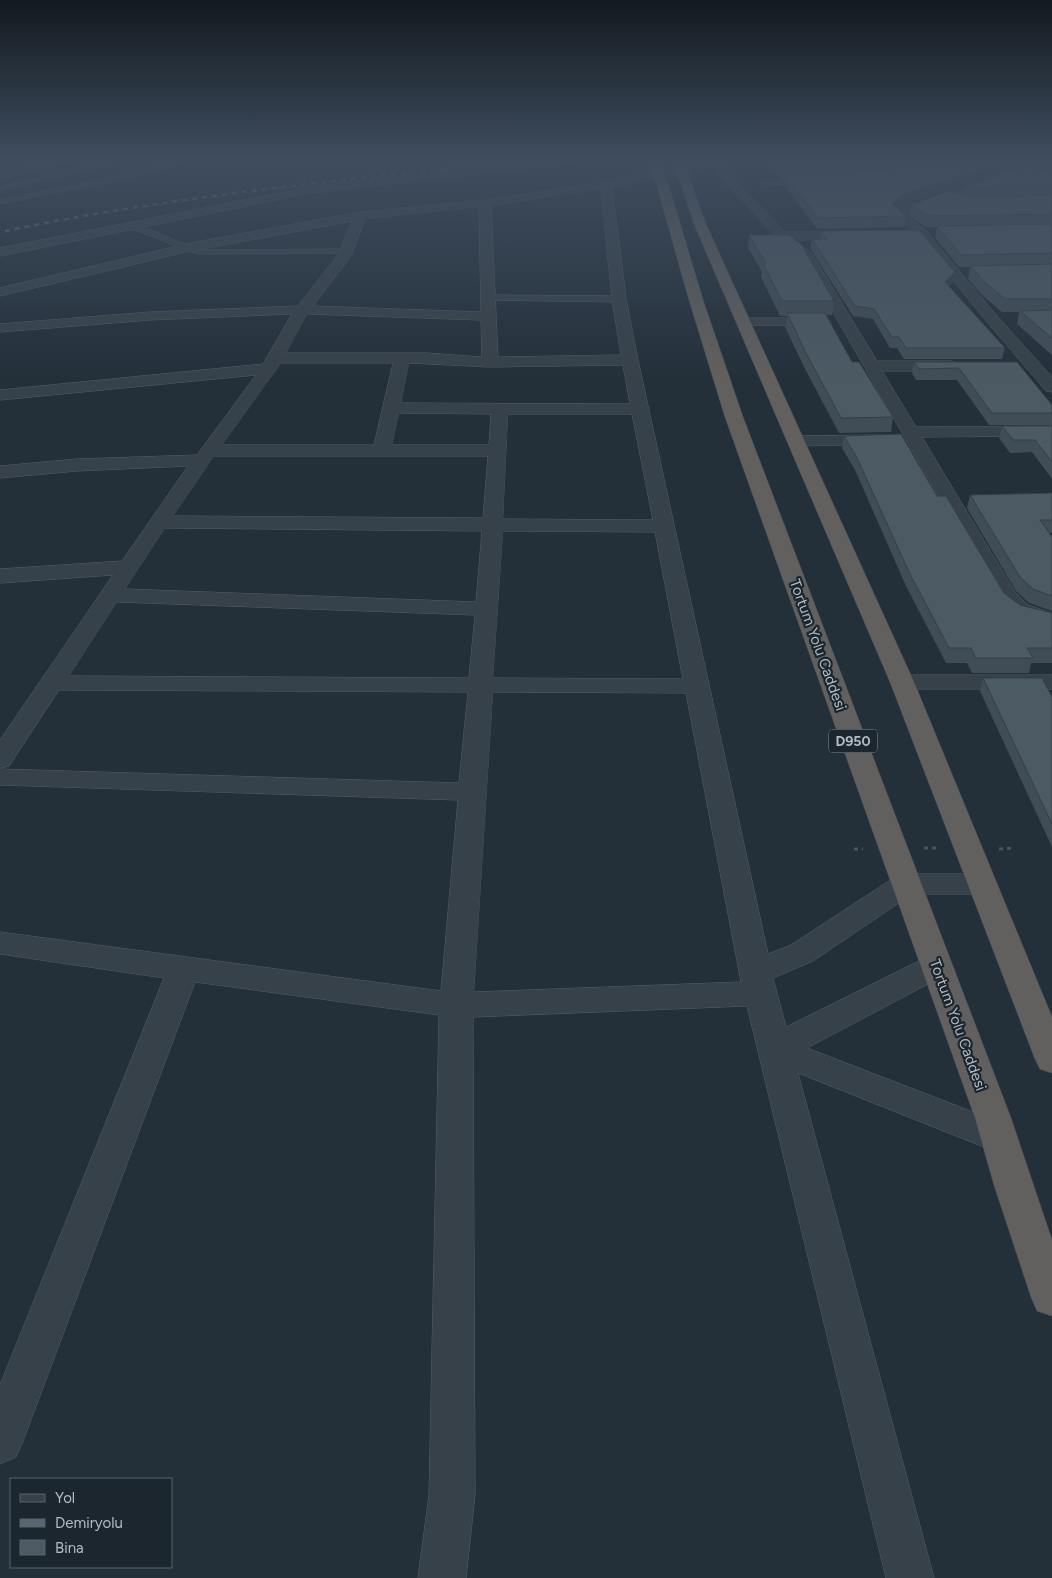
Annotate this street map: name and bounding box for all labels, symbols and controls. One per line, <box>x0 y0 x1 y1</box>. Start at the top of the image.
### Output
street label: Tortum Yolu Caddesi <box>786 577 850 713</box>
road number: D950 <box>829 729 877 752</box>
street label: Tortum Yolu Caddesi <box>926 957 990 1093</box>
legend <box>10 1478 172 1568</box>
text: Yol <box>55 1489 75 1507</box>
text: Demiryolu <box>55 1514 123 1532</box>
text: Bina <box>55 1539 84 1557</box>

